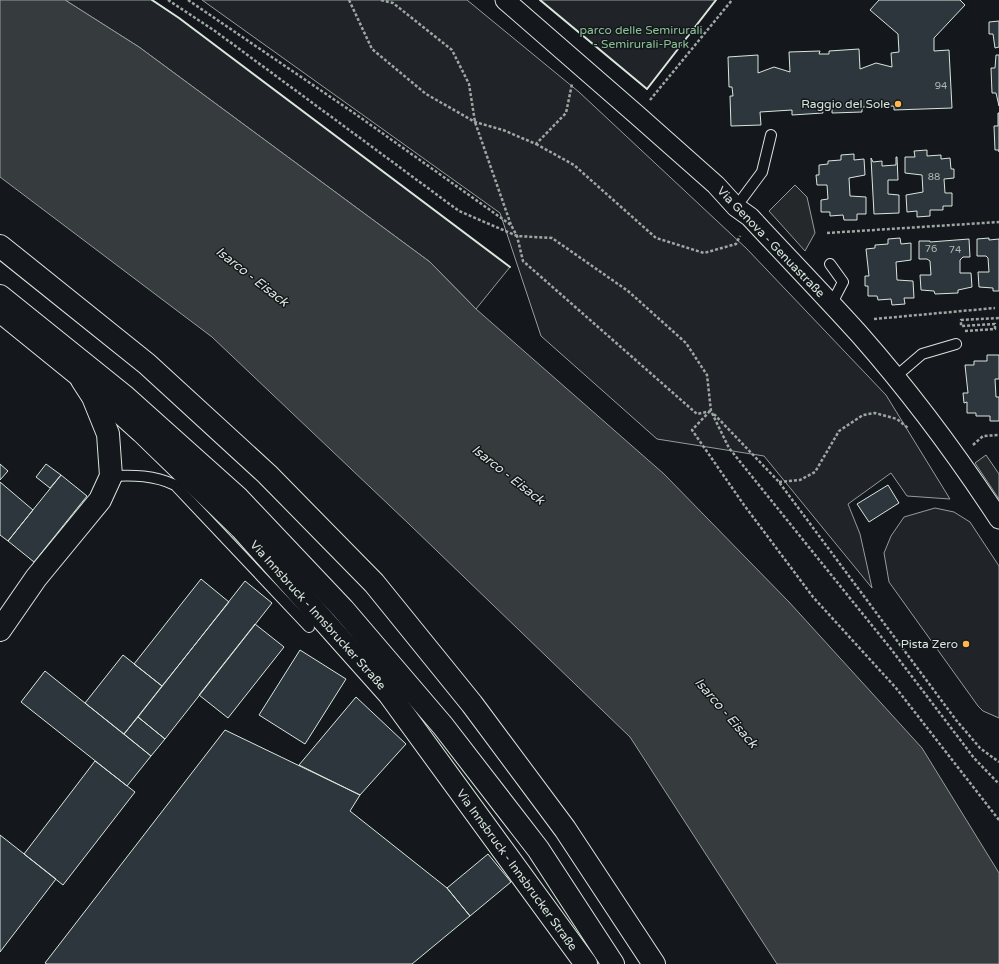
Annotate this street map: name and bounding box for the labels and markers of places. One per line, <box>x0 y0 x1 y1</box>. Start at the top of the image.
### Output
place label: Raggio del Sole <box>801 97 890 111</box>
marker: Raggio del Sole <box>893 99 903 109</box>
place label: Pista Zero <box>901 637 958 651</box>
marker: Pista Zero <box>961 639 971 649</box>

